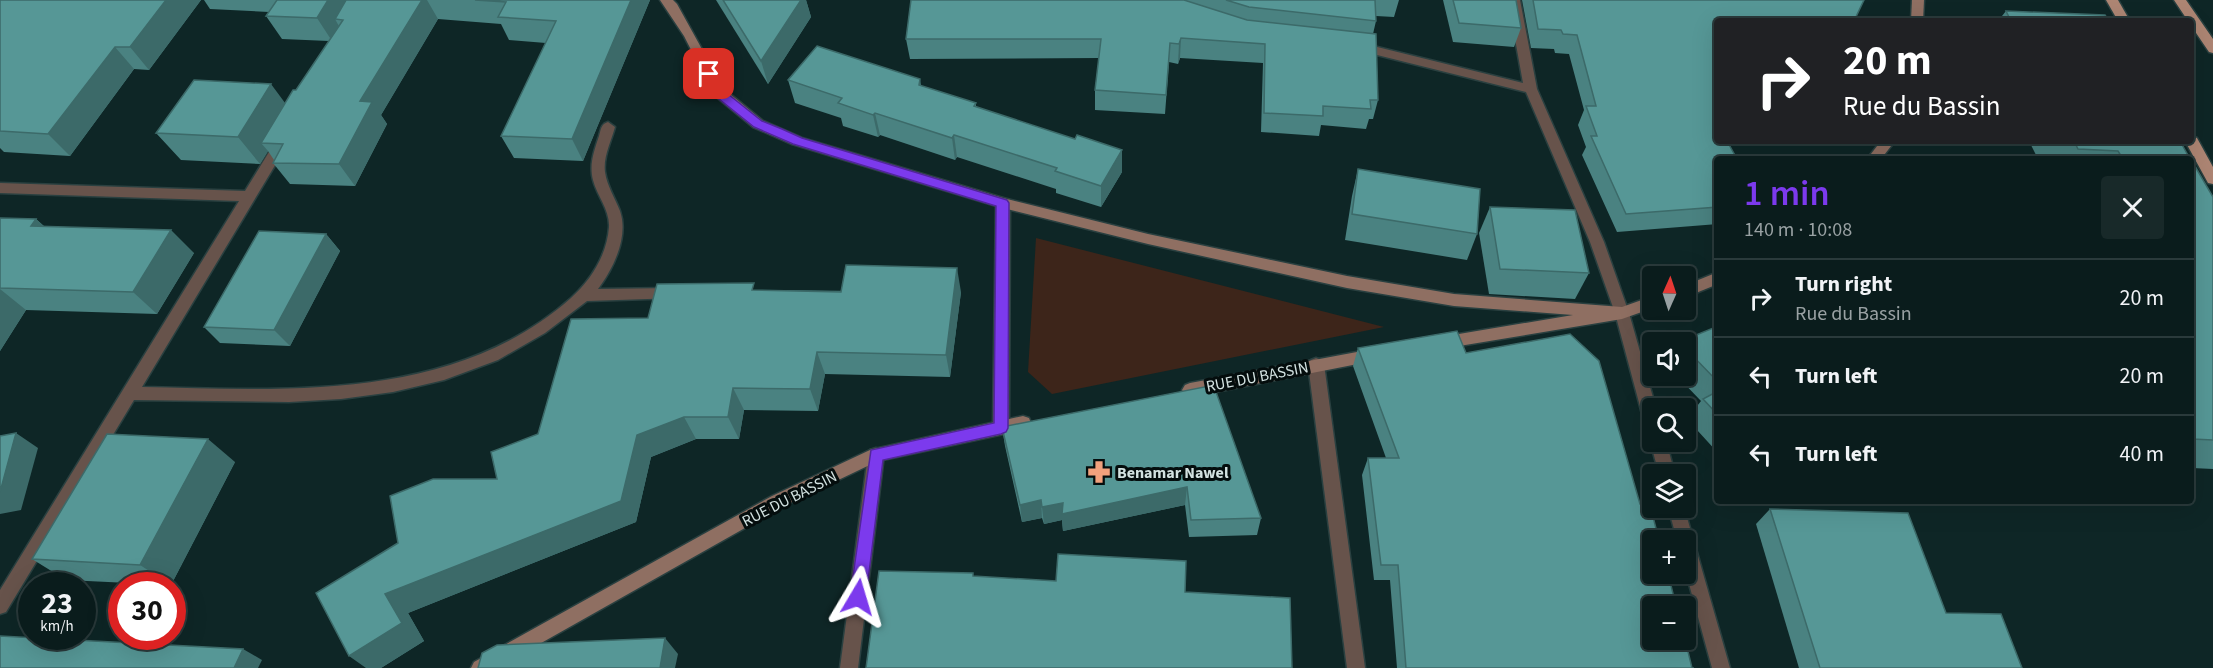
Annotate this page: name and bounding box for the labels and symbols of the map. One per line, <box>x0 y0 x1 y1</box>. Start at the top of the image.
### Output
pin <box>683 48 734 99</box>
north arrow <box>1642 266 1696 320</box>
street label: RUE DU BASSIN <box>1204 356 1310 398</box>
pharmacy icon: Benamar Nawel <box>1086 459 1112 485</box>
place label: Benamar Nawel <box>1117 462 1229 484</box>
street label: RUE DU BASSIN <box>738 465 841 532</box>
position arrow <box>826 565 890 629</box>
speed limit sign: 30 <box>108 572 186 650</box>

